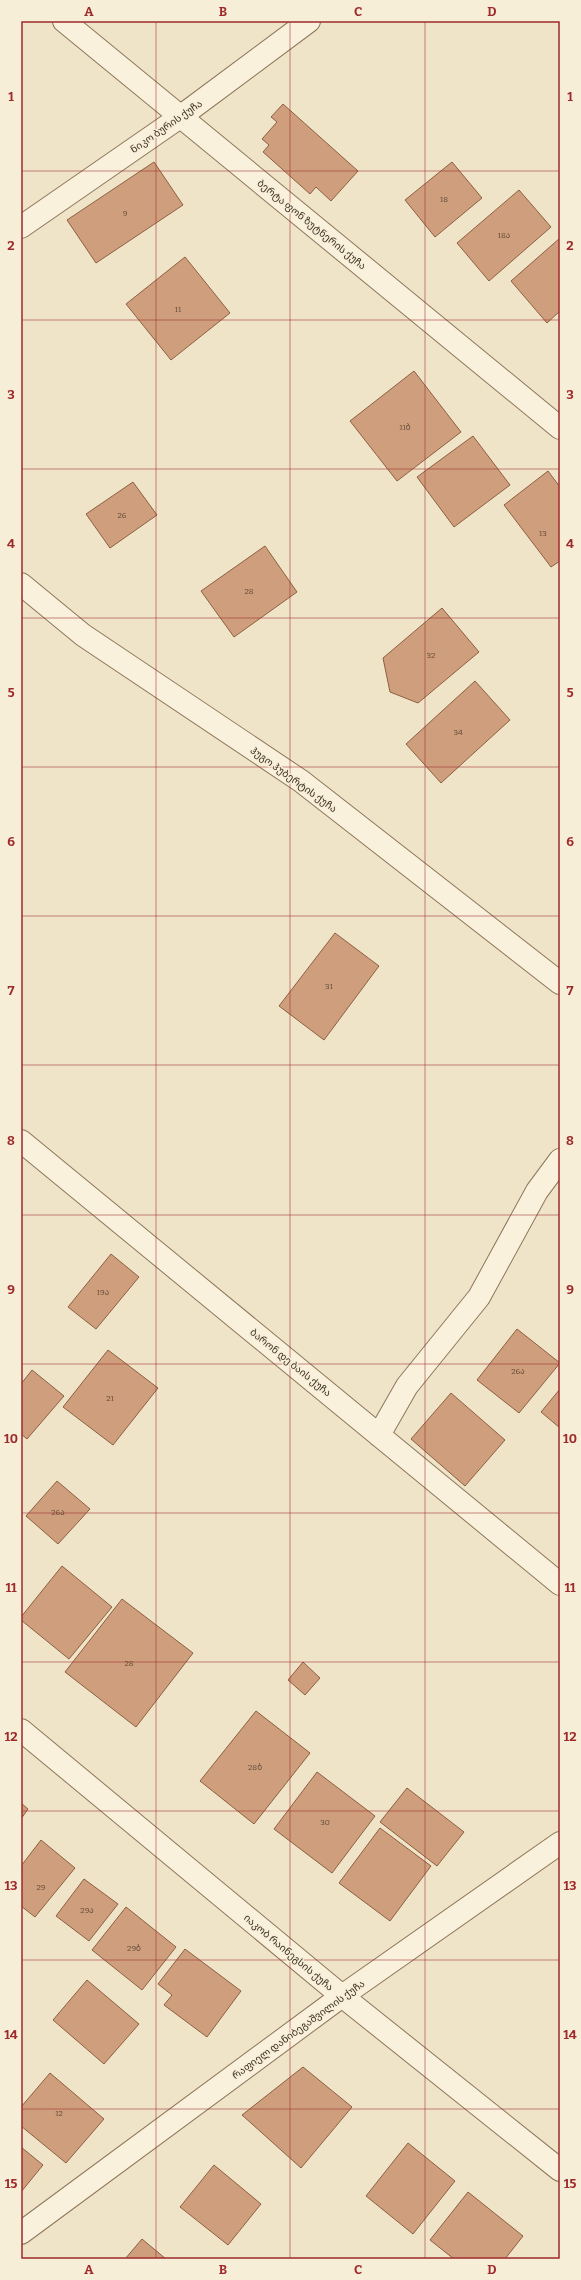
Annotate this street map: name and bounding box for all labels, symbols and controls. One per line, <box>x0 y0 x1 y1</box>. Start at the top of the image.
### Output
text: A <box>84 4 94 19</box>
text: B <box>219 4 227 19</box>
text: C <box>354 4 362 19</box>
text: D <box>487 4 497 19</box>
text: 1 <box>8 89 14 104</box>
text: 1 <box>567 89 573 104</box>
street label: ნიკო ბურის ქუჩა <box>128 98 205 156</box>
street label: ბერტა ფონ ზუტნერის ქუჩა <box>255 177 368 272</box>
house number: 18 <box>440 195 448 204</box>
house number: 9 <box>123 209 128 218</box>
house number: 18ა <box>498 231 510 240</box>
text: 2 <box>7 238 15 253</box>
text: 2 <box>566 238 574 253</box>
house number: 11 <box>175 305 182 314</box>
text: 3 <box>7 387 15 402</box>
text: 3 <box>566 387 574 402</box>
house number: 11ბ <box>399 423 411 432</box>
house number: 26 <box>117 511 127 520</box>
house number: 13 <box>539 529 547 538</box>
text: 4 <box>7 536 15 551</box>
text: 4 <box>566 536 574 551</box>
house number: 28 <box>244 587 254 596</box>
house number: 32 <box>427 651 435 660</box>
text: 5 <box>7 685 15 700</box>
text: 5 <box>566 685 574 700</box>
house number: 34 <box>453 728 463 737</box>
street label: ჰუგო ჰუბერტის ქუჩა <box>248 744 339 815</box>
text: 6 <box>7 834 15 849</box>
text: 6 <box>566 834 574 849</box>
house number: 31 <box>325 982 334 991</box>
text: 7 <box>8 983 15 998</box>
text: 7 <box>567 983 574 998</box>
text: 8 <box>7 1133 15 1148</box>
text: 8 <box>566 1133 574 1148</box>
text: 9 <box>7 1282 15 1297</box>
text: 9 <box>566 1282 574 1297</box>
house number: 19ა <box>97 1288 109 1297</box>
street label: ბარონ დე ბაის ქუჩა <box>247 1326 333 1399</box>
house number: 26ა <box>511 1367 525 1376</box>
house number: 21 <box>106 1394 115 1403</box>
text: 10 <box>4 1431 18 1446</box>
text: 10 <box>563 1431 577 1446</box>
house number: 26ა <box>51 1508 65 1517</box>
text: 11 <box>5 1580 17 1595</box>
text: 11 <box>564 1580 576 1595</box>
house number: 28 <box>124 1659 134 1668</box>
text: 12 <box>5 1729 17 1744</box>
text: 12 <box>564 1729 576 1744</box>
house number: 28ბ <box>248 1763 262 1772</box>
house number: 30 <box>320 1818 330 1827</box>
text: 13 <box>4 1878 18 1893</box>
text: 13 <box>563 1878 577 1893</box>
house number: 29 <box>36 1883 46 1892</box>
house number: 29ა <box>80 1906 94 1915</box>
street label: იაკობ რაინეგსის ქუჩა <box>241 1912 336 1994</box>
house number: 29ბ <box>127 1944 141 1953</box>
street label: რაფიელ დანიბეგაშვილის ქუჩა <box>230 1978 367 2082</box>
text: 14 <box>4 2027 18 2042</box>
text: 14 <box>563 2027 577 2042</box>
house number: 12 <box>55 2109 63 2118</box>
text: 15 <box>5 2176 17 2191</box>
text: 15 <box>564 2176 576 2191</box>
text: A <box>84 2262 94 2277</box>
text: B <box>219 2262 227 2277</box>
text: C <box>354 2262 362 2277</box>
text: D <box>487 2262 497 2277</box>

